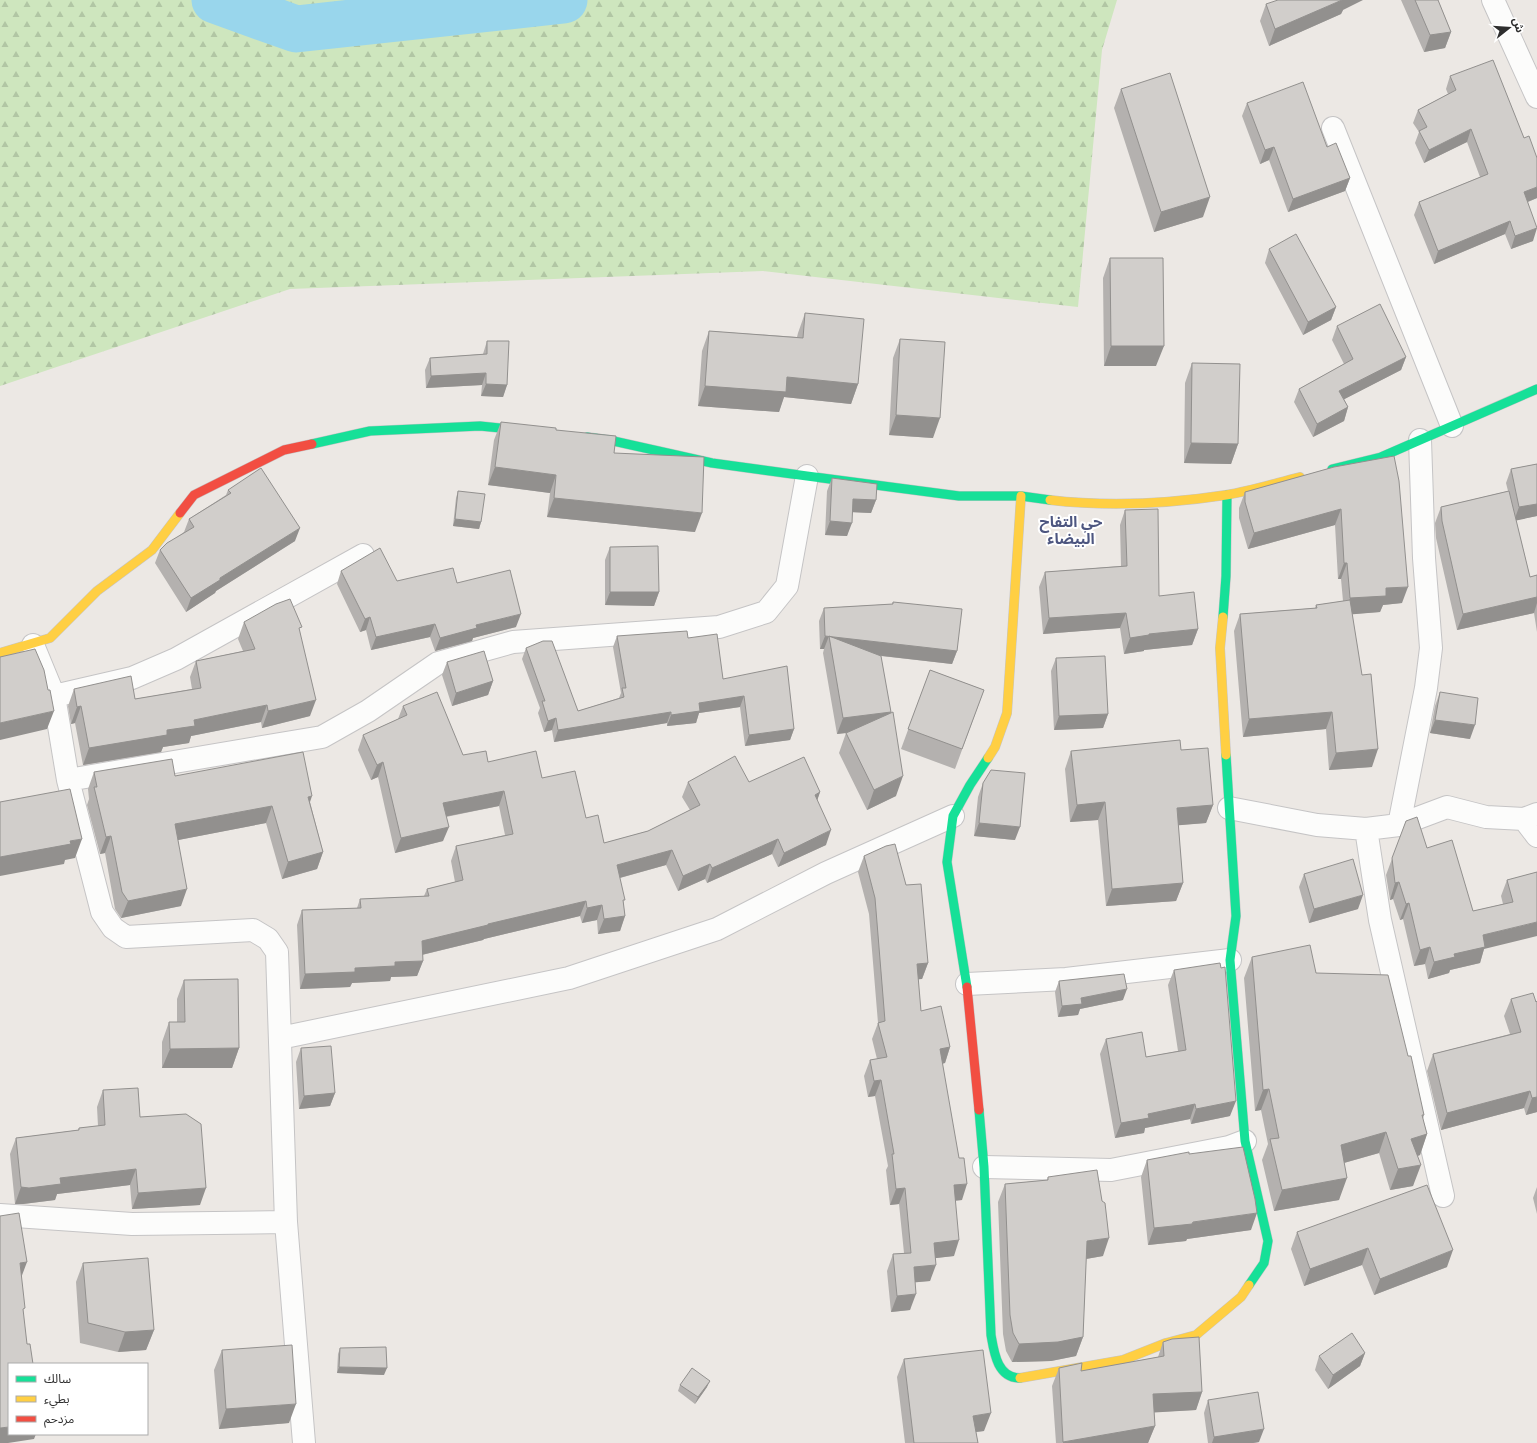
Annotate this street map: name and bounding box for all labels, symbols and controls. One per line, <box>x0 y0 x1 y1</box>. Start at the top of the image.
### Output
north arrow <box>1489 8 1529 48</box>
text: ش <box>1509 16 1527 35</box>
district label: حي التفاح البيضاء <box>1040 514 1103 550</box>
legend <box>8 1363 148 1435</box>
text: سالك <box>44 1372 71 1388</box>
text: بطيء <box>44 1392 70 1409</box>
text: مزدحم <box>44 1412 74 1428</box>

